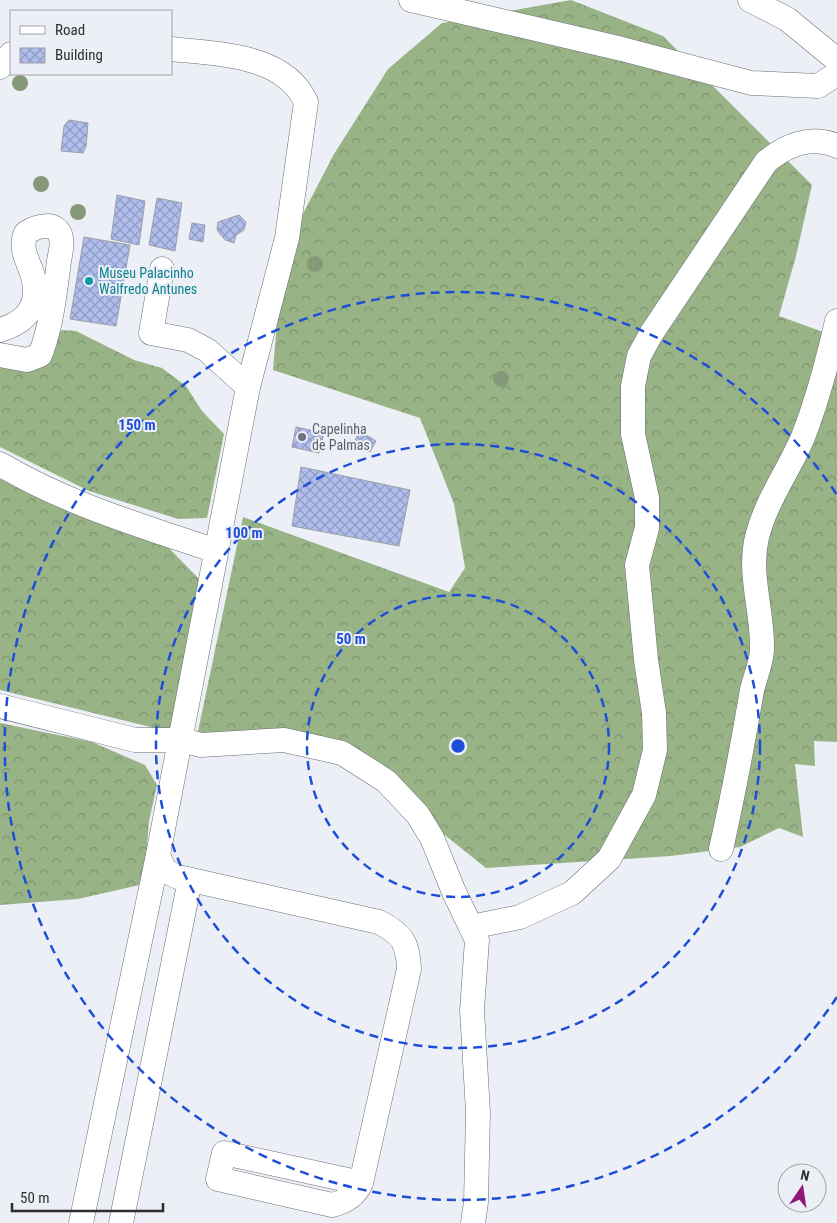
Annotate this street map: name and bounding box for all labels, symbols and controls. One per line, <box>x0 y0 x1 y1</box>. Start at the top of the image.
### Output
legend <box>10 10 172 75</box>
text: Road <box>55 21 85 39</box>
text: Building <box>55 46 103 64</box>
place label: Museu Palacinho Walfredo Antunes <box>99 265 197 297</box>
marker: Museu Palacinho Walfredo Antunes <box>83 275 95 287</box>
text: 150 m <box>118 416 156 434</box>
place label: Capelinha de Palmas <box>312 421 370 453</box>
marker: Capelinha de Palmas <box>296 431 308 443</box>
text: 100 m <box>225 524 263 542</box>
text: 50 m <box>336 630 366 648</box>
centre of rings <box>449 737 467 755</box>
north arrow <box>777 1163 827 1213</box>
text: N <box>799 1167 811 1184</box>
scale bar <box>12 1180 164 1212</box>
text: 50 m <box>20 1189 50 1207</box>

